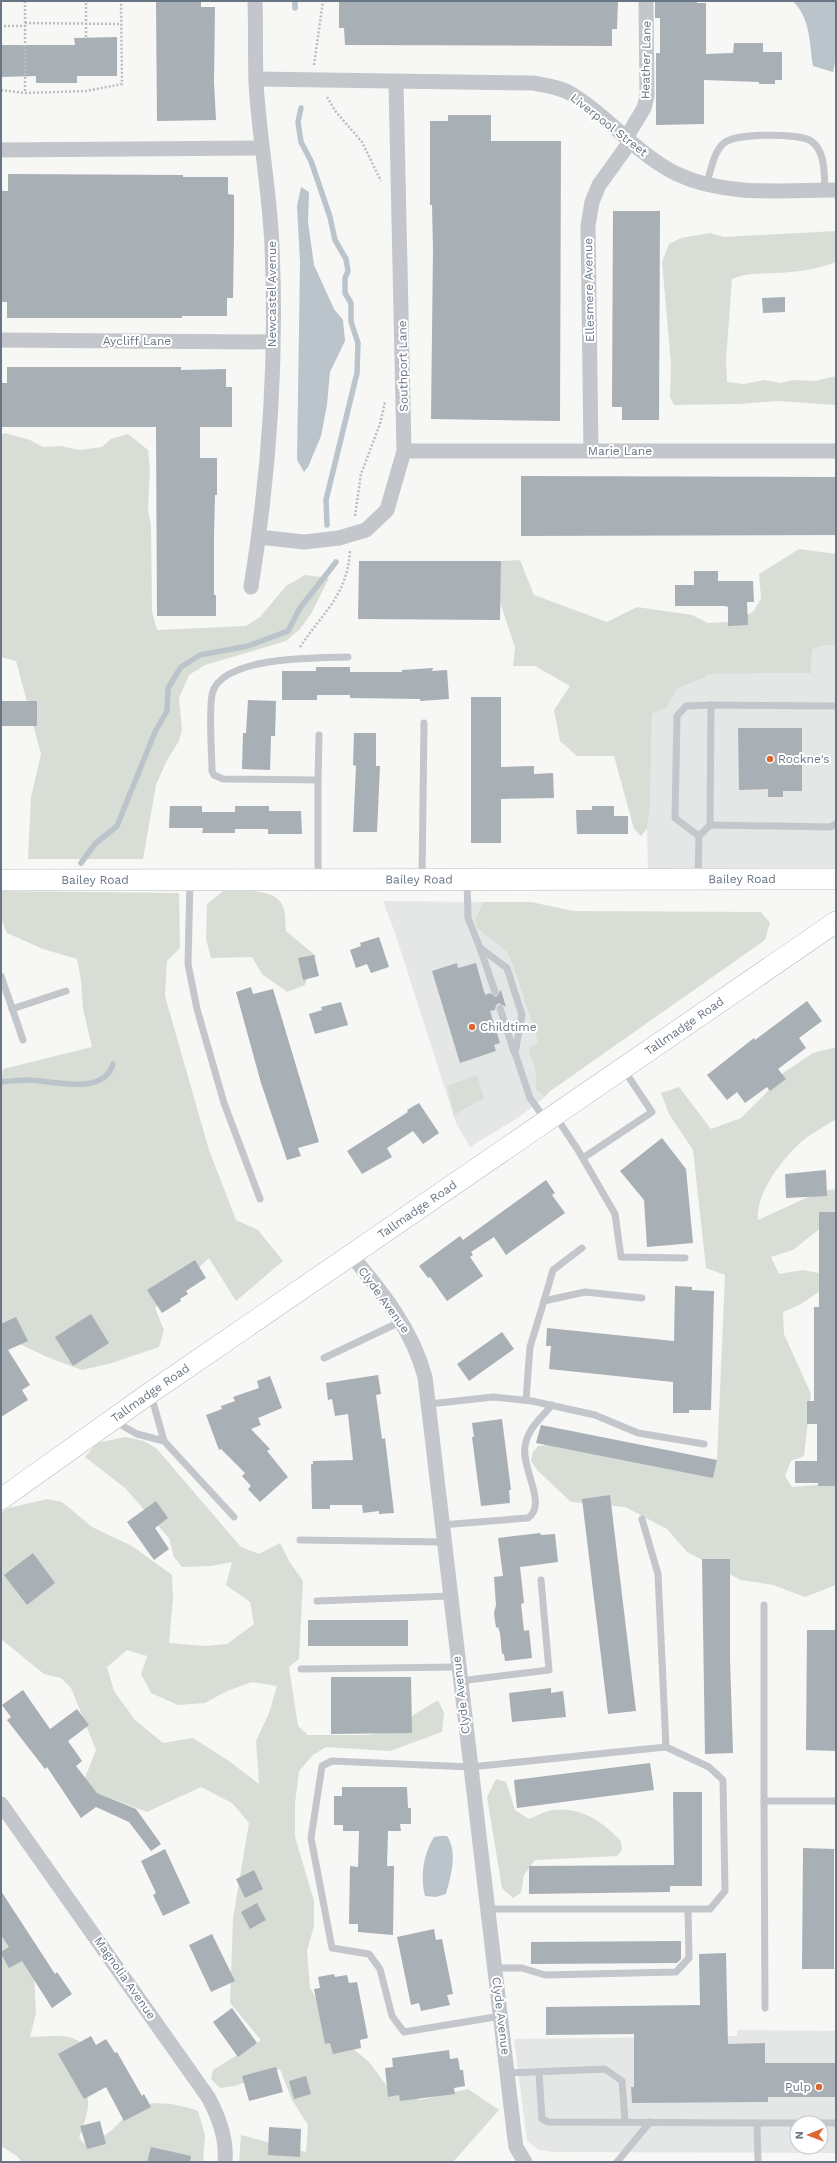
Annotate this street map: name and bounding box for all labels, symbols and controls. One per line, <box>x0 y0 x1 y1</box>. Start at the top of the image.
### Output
street label: Heather Lane <box>638 21 654 99</box>
street label: Liverpool Street <box>568 91 650 159</box>
street label: Ellesmere Avenue <box>581 238 597 342</box>
street label: Newcastel Avenue <box>265 241 279 347</box>
street label: Southport Lane <box>395 320 411 412</box>
street label: Aycliff Lane <box>103 334 171 348</box>
street label: Marie Lane <box>588 444 652 458</box>
place label: Rockne's <box>778 752 830 766</box>
marker: Rockne's <box>765 754 775 764</box>
street label: Bailey Road <box>385 872 453 887</box>
street label: Bailey Road <box>708 872 776 886</box>
street label: Bailey Road <box>61 873 129 887</box>
street label: Tallmadge Road <box>642 994 727 1058</box>
place label: Childtime <box>480 1020 537 1034</box>
marker: Childtime <box>467 1022 477 1032</box>
street label: Tallmadge Road <box>375 1178 459 1242</box>
street label: Clyde Avenue <box>355 1264 413 1336</box>
street label: Tallmadge Road <box>108 1361 192 1425</box>
street label: Clyde Avenue <box>449 1655 473 1735</box>
street label: Magnolia Avenue <box>91 1934 159 2022</box>
street label: Clyde Avenue <box>489 1976 513 2056</box>
place label: Pulp <box>785 2080 811 2094</box>
marker: Pulp <box>814 2082 824 2092</box>
north arrow <box>789 2115 829 2155</box>
text: N <box>793 2131 806 2139</box>

